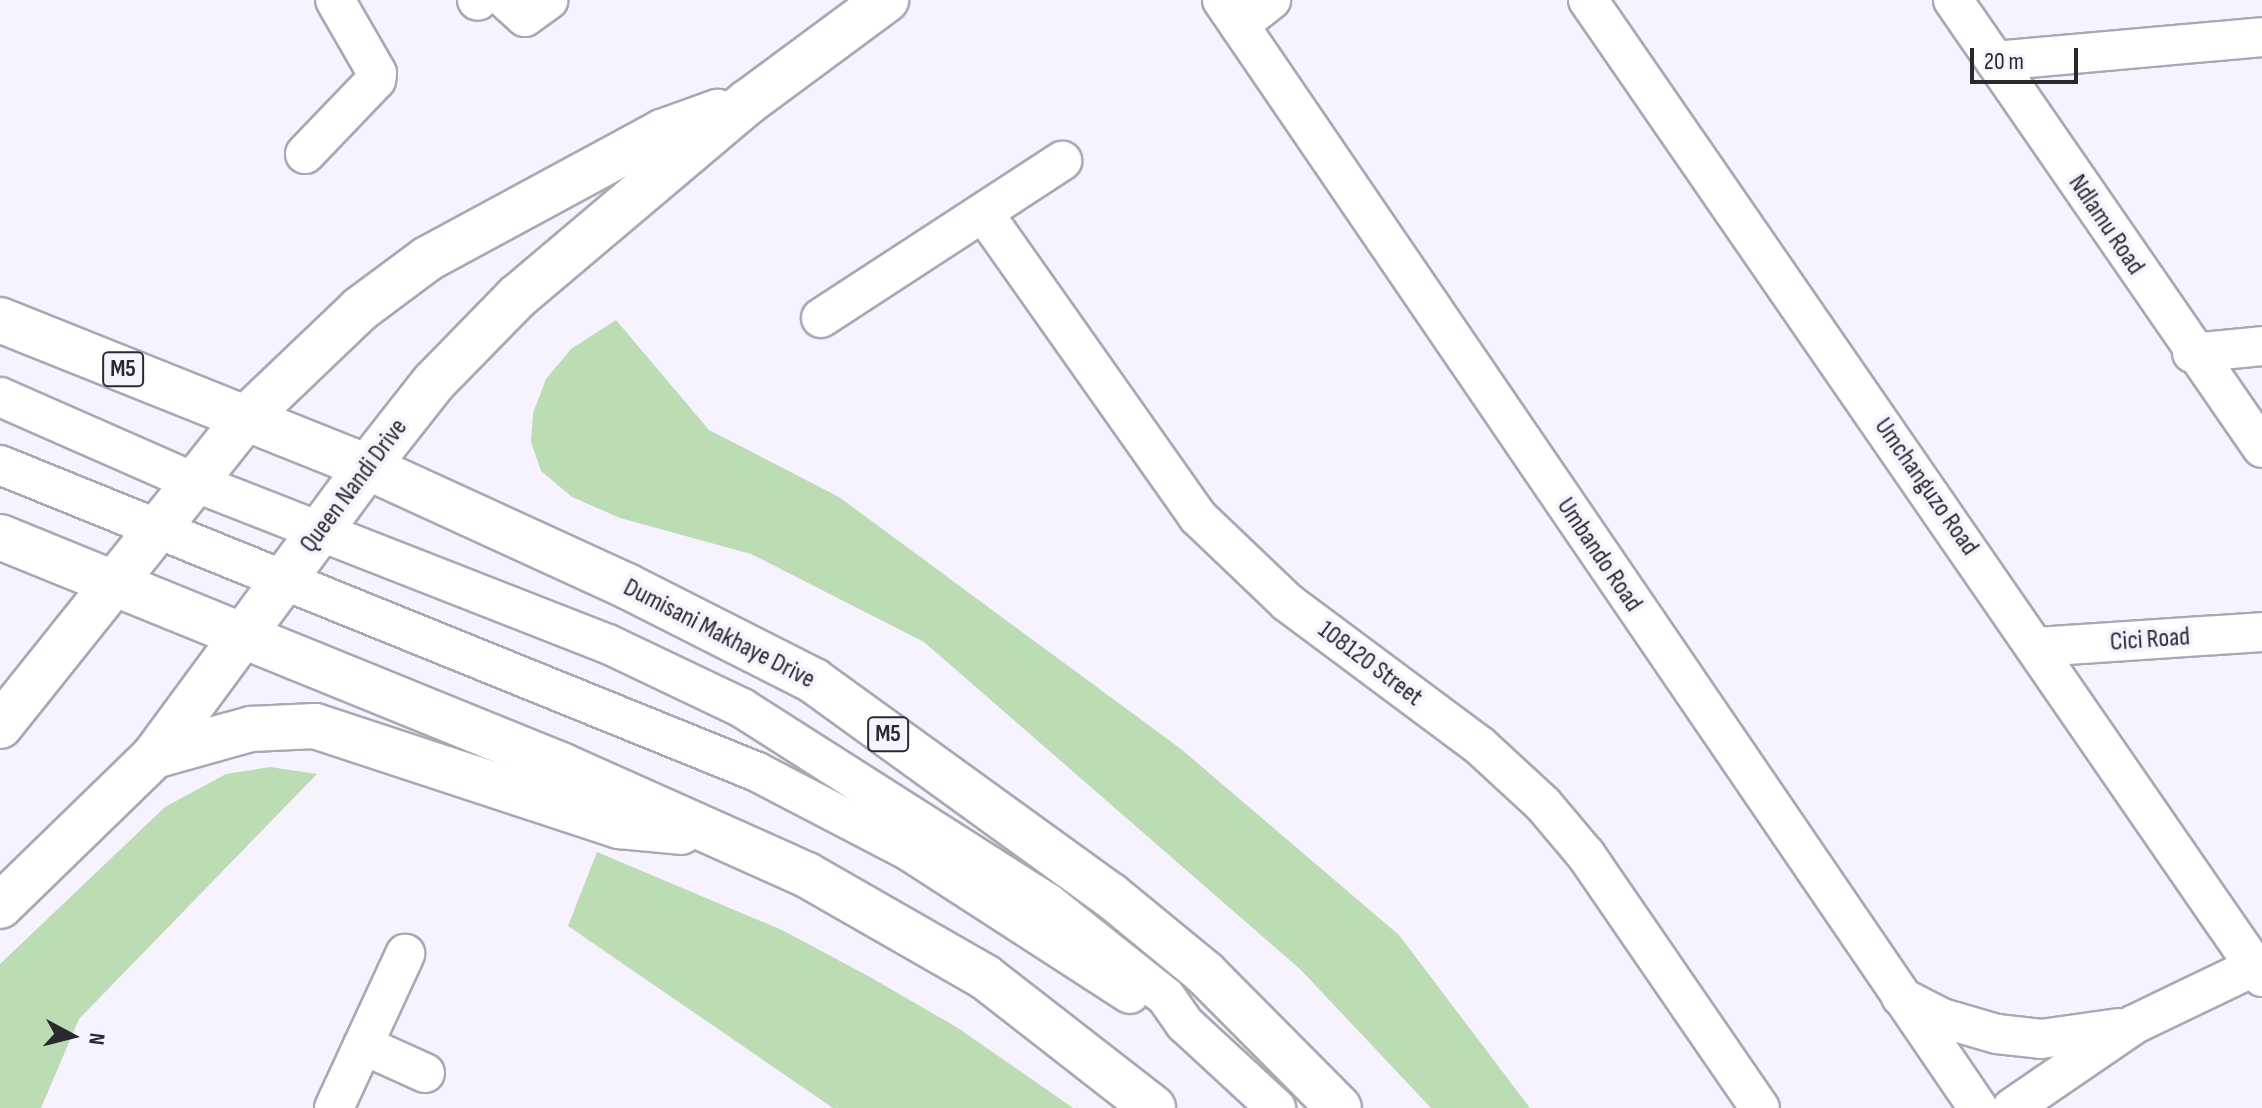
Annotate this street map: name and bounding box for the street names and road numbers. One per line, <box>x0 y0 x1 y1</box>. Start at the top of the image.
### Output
street label: Ndlamu Road <box>2061 169 2151 281</box>
road number: M5 <box>101 349 145 389</box>
street label: Umchanguzo Road <box>1867 412 1985 562</box>
street label: Queen Nandi Drive <box>294 413 414 559</box>
street label: Umbando Road <box>1550 492 1648 618</box>
street label: Dumisani Makhaye Drive <box>618 572 820 696</box>
street label: 108120 Street <box>1312 615 1428 713</box>
street label: Cici Road <box>2109 622 2191 658</box>
road number: M5 <box>866 714 910 754</box>

